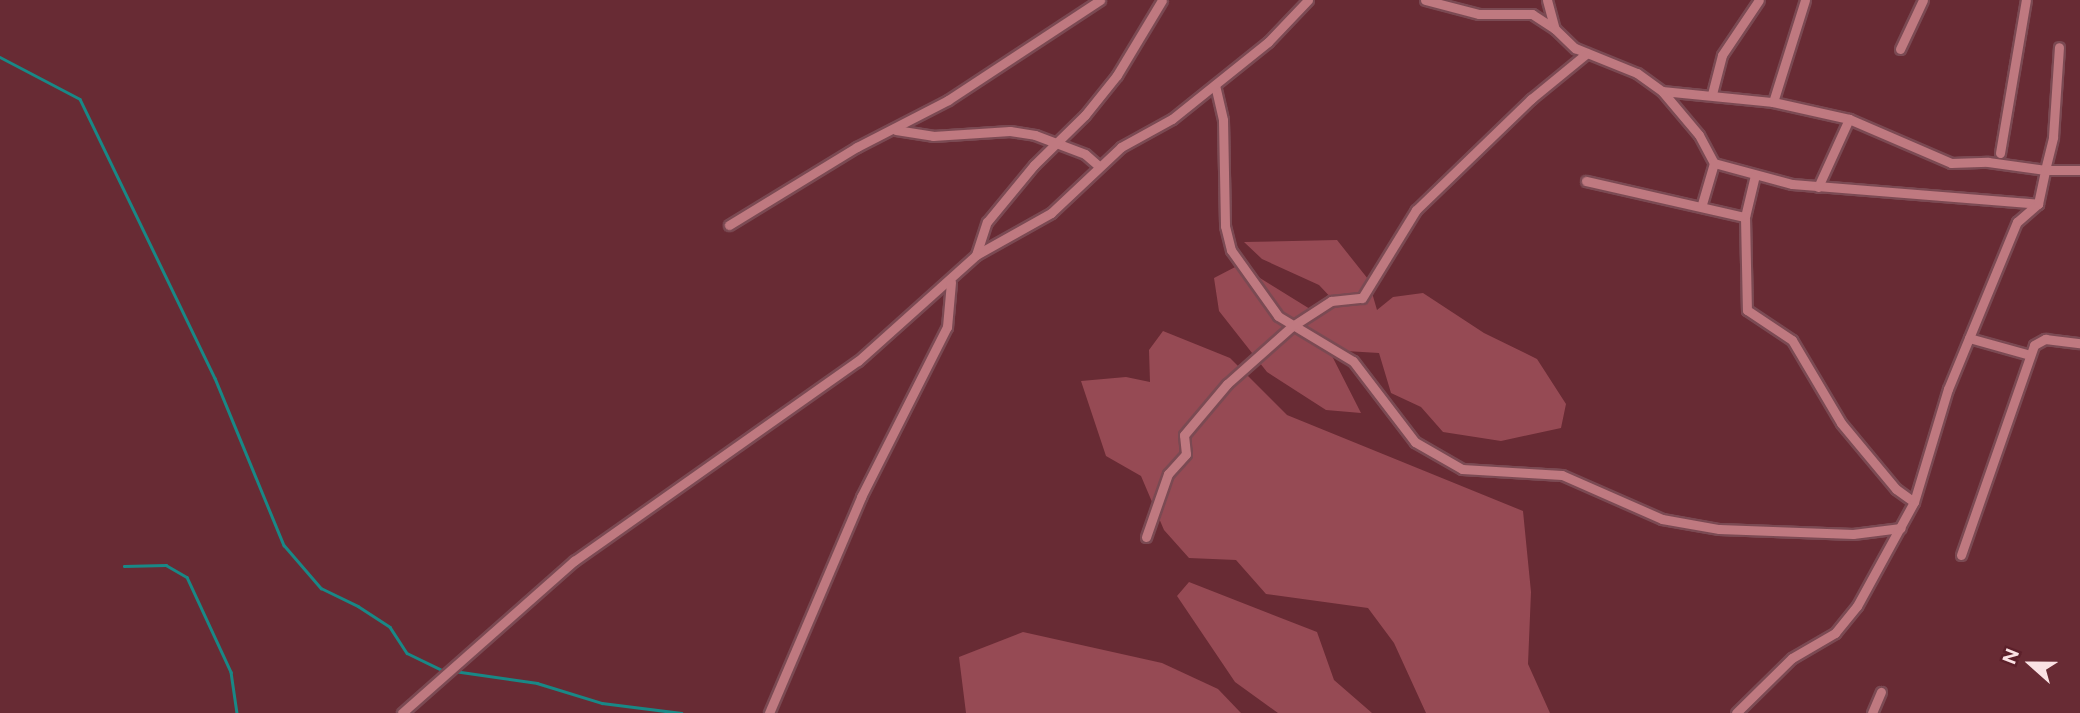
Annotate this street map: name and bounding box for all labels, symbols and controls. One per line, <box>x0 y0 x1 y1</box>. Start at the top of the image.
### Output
north arrow <box>1996 629 2066 699</box>
text: N <box>1998 645 2024 667</box>

